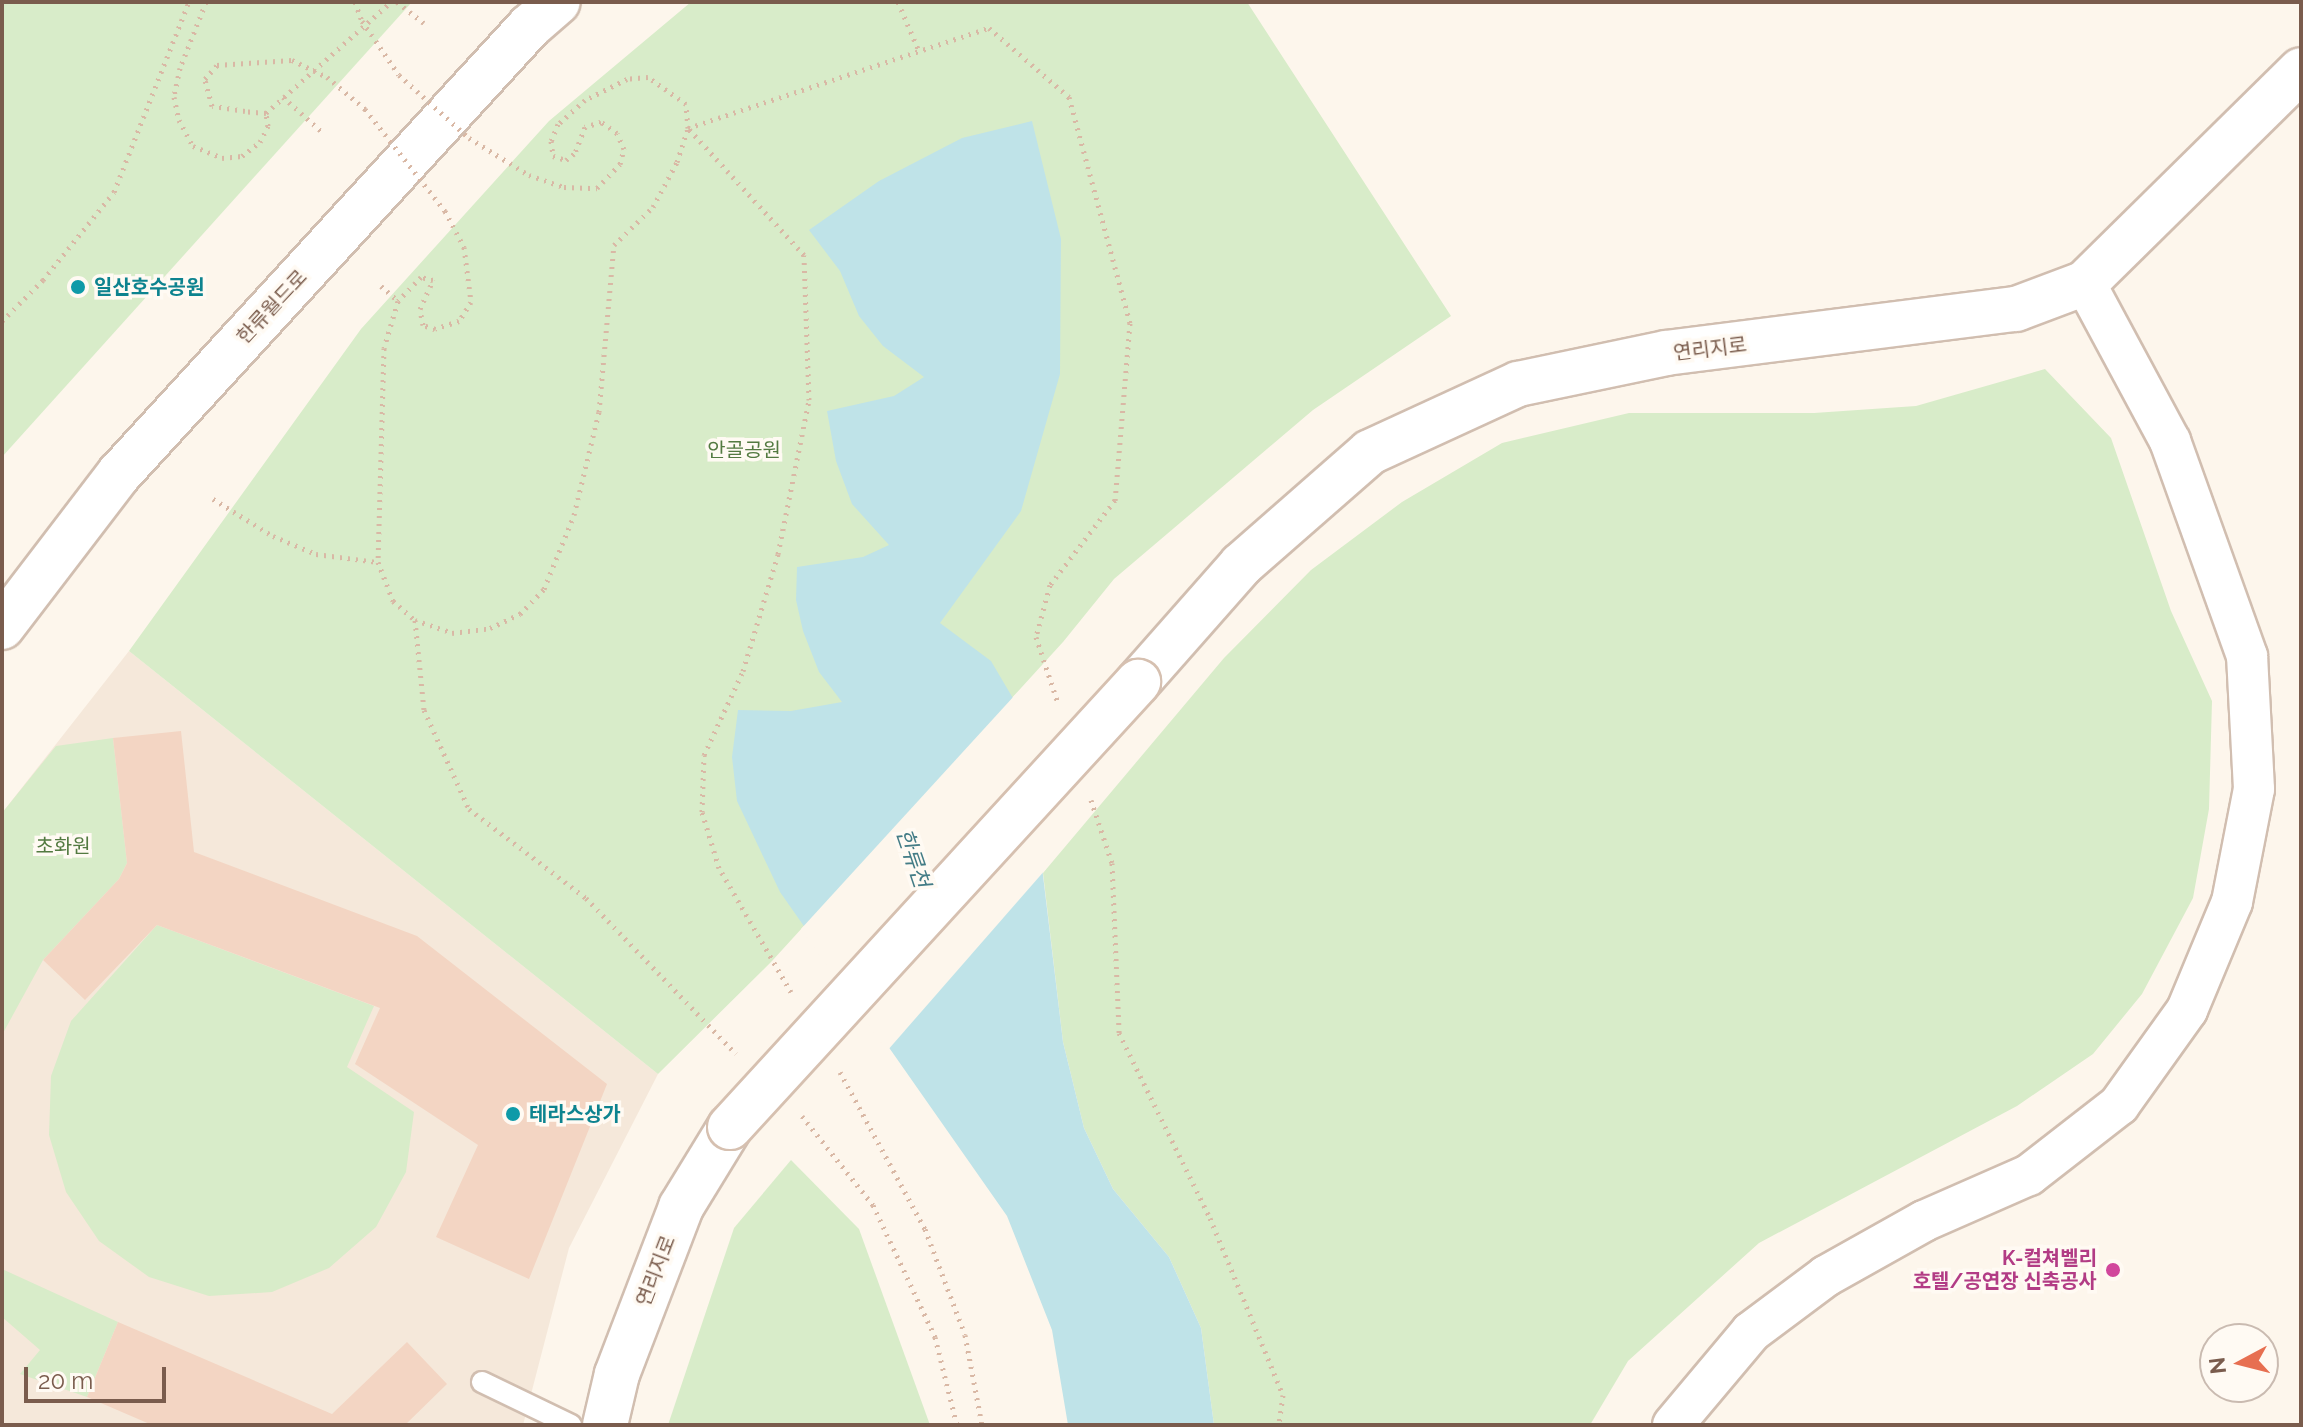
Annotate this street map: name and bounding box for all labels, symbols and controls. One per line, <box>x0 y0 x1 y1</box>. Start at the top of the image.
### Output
street label: 한류월드로 <box>232 265 312 349</box>
place label: 일산호수공원 <box>94 275 204 299</box>
marker: 일산호수공원 <box>69 278 87 296</box>
street label: 연리지로 <box>1672 333 1748 365</box>
park label: 안골공원 <box>707 438 781 462</box>
water label: 한류천 <box>891 825 935 891</box>
park label: 초화원 <box>35 834 91 858</box>
place label: 테라스상가 <box>529 1102 621 1126</box>
marker: 테라스상가 <box>504 1105 522 1123</box>
street label: 연리지로 <box>632 1232 680 1310</box>
place label: K-컬쳐벨리 호텔/공연장 신축공사 <box>1913 1246 2097 1293</box>
marker: K-컬쳐벨리 호텔/공연장 신축공사 <box>2104 1261 2122 1279</box>
north arrow <box>2199 1323 2279 1403</box>
scale bar <box>28 1351 170 1401</box>
text: N <box>2203 1356 2231 1376</box>
text: 20 m <box>38 1366 93 1395</box>

